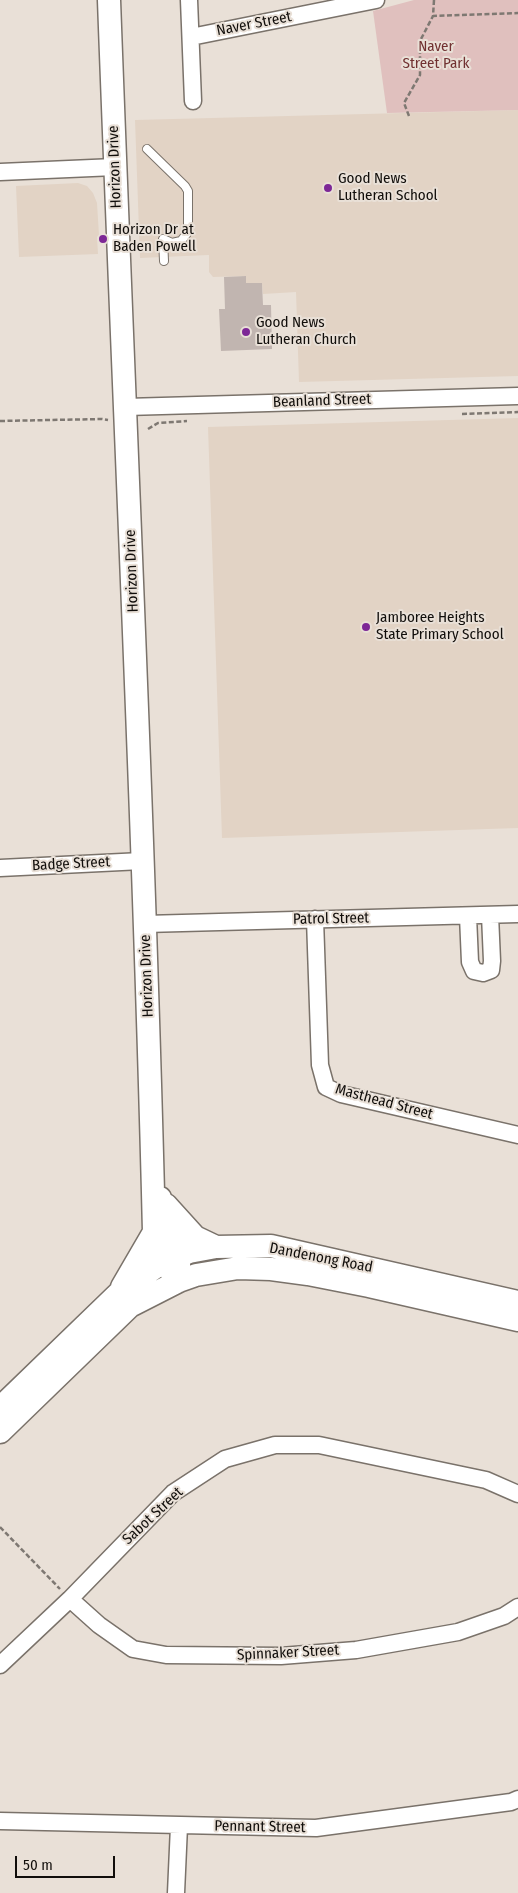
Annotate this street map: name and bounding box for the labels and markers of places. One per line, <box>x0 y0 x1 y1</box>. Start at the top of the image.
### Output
place label: Good News Lutheran School <box>338 170 438 205</box>
marker: Good News Lutheran School <box>322 182 334 194</box>
place label: Horizon Dr at Baden Powell <box>113 221 196 256</box>
marker: Horizon Dr at Baden Powell <box>97 233 109 245</box>
place label: Good News Lutheran Church <box>256 314 356 349</box>
marker: Good News Lutheran Church <box>240 326 252 338</box>
place label: Jamboree Heights State Primary School <box>376 609 504 644</box>
marker: Jamboree Heights State Primary School <box>360 621 372 633</box>

